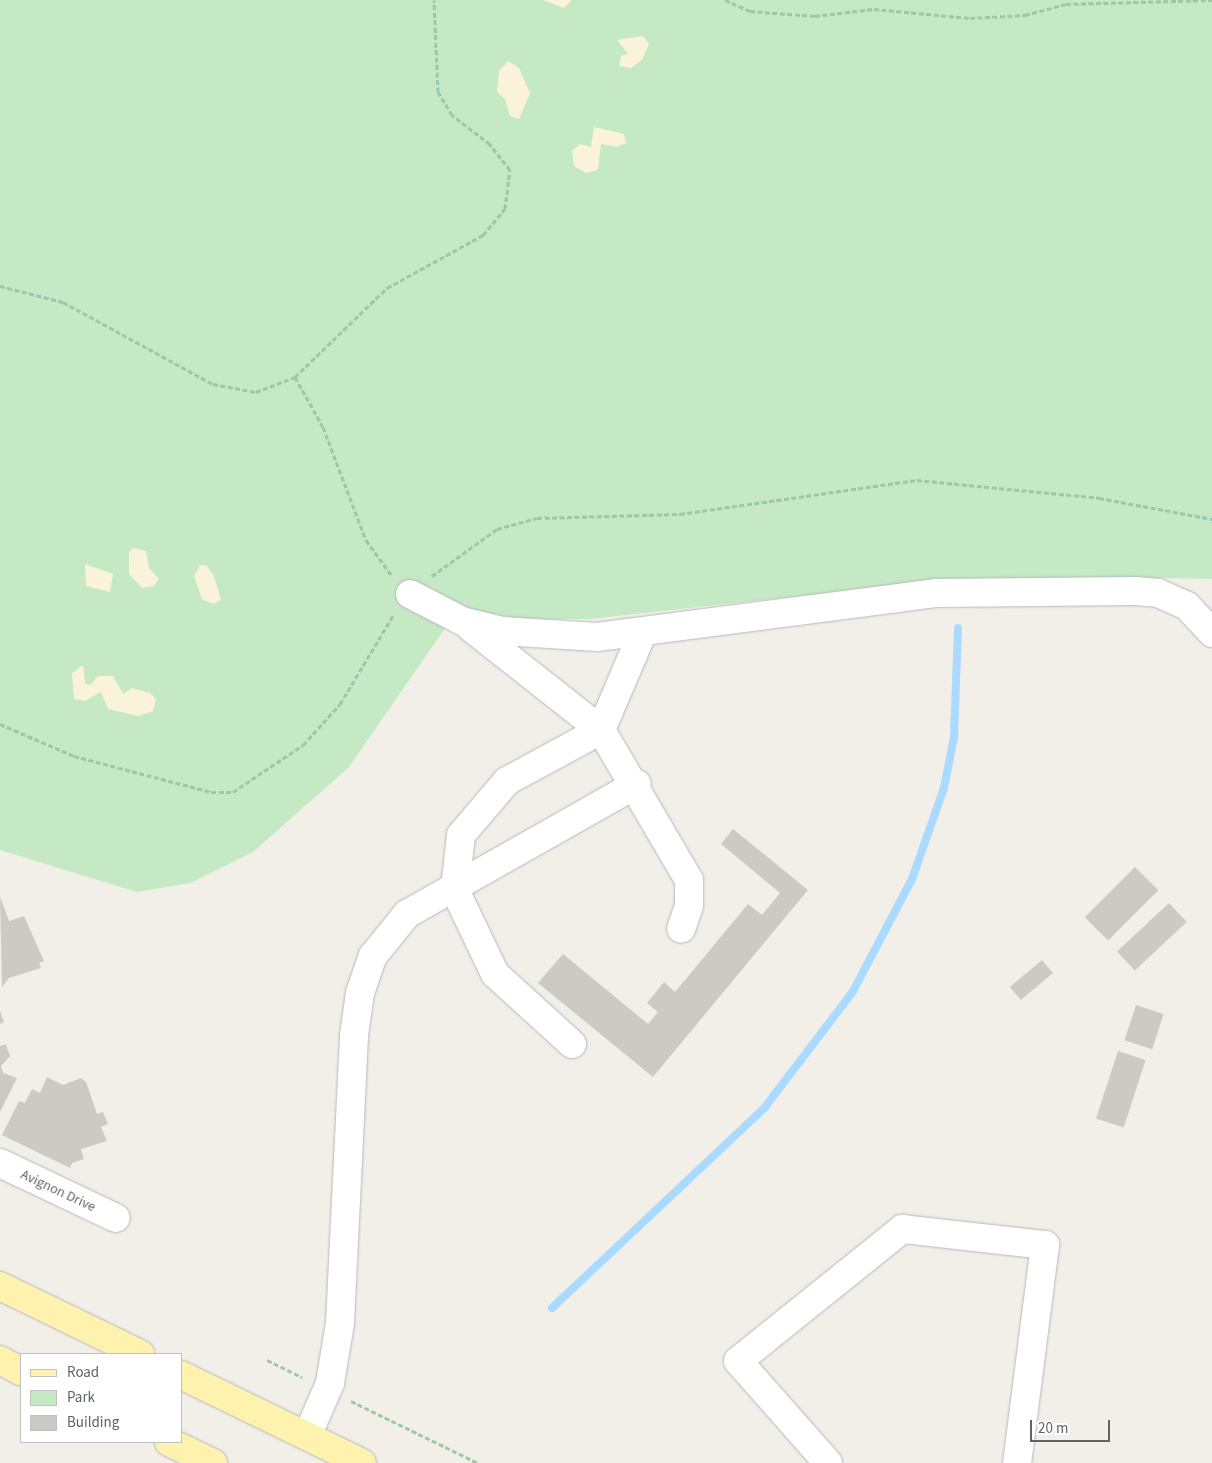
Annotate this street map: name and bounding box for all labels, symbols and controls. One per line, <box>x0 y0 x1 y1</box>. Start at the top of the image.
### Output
street label: Avignon Drive <box>18 1166 98 1216</box>
legend <box>20 1353 182 1443</box>
text: Road <box>67 1362 99 1383</box>
text: Park <box>67 1387 95 1408</box>
scale bar <box>1032 1410 1112 1442</box>
text: Building <box>67 1412 119 1433</box>
text: 20 m <box>1038 1418 1068 1439</box>

